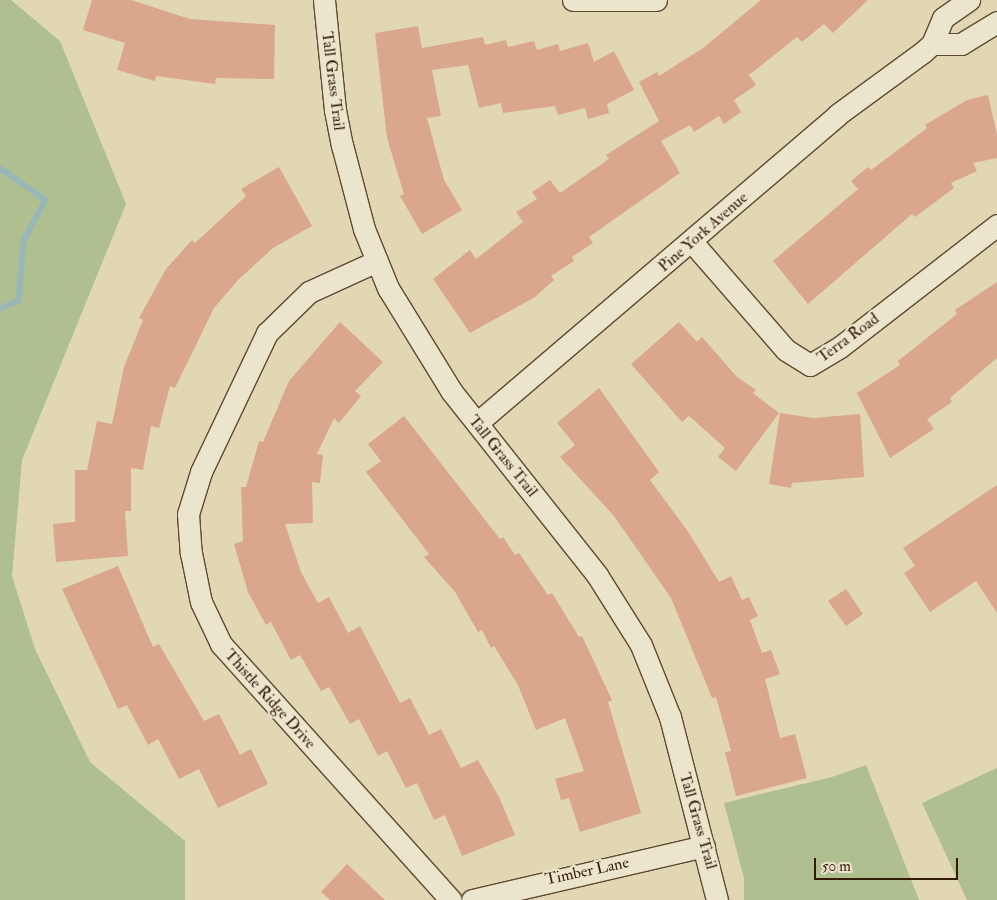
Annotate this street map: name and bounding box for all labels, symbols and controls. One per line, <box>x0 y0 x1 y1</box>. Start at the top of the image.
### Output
street label: Tall Grass Trail <box>317 30 349 132</box>
street label: Pine York Avenue <box>654 188 752 276</box>
street label: Terra Road <box>813 309 883 367</box>
street label: Tall Grass Trail <box>464 411 542 501</box>
street label: Thistle Ridge Drive <box>220 645 320 753</box>
street label: Tall Grass Trail <box>675 770 721 872</box>
scale bar <box>817 848 961 880</box>
street label: Timber Lane <box>543 853 631 889</box>
text: 50 m <box>822 857 851 876</box>

